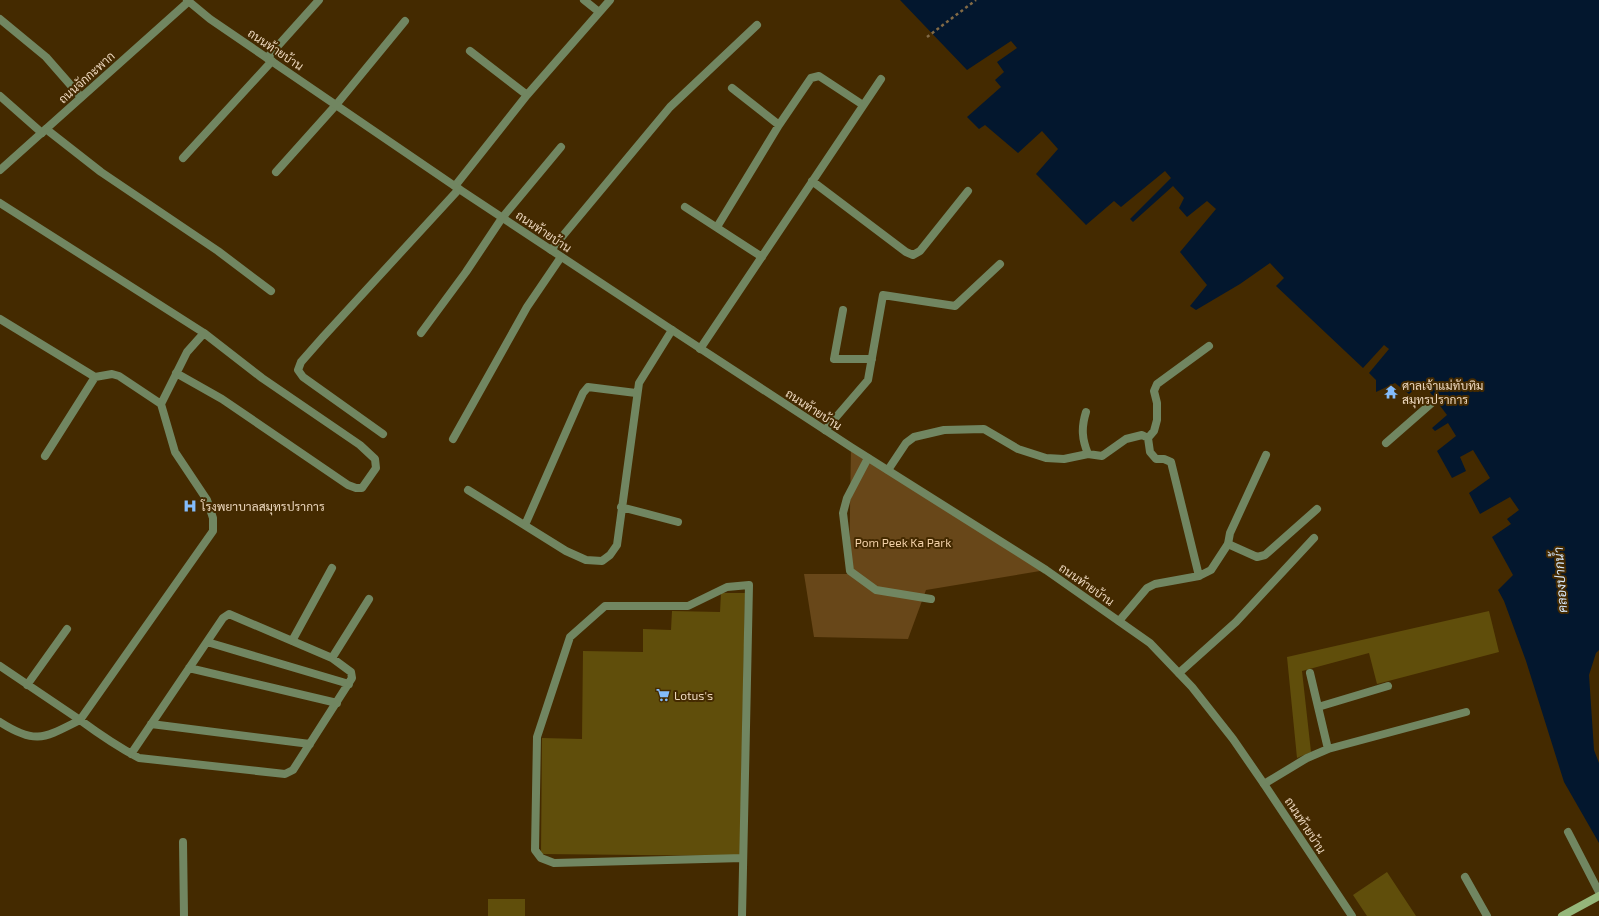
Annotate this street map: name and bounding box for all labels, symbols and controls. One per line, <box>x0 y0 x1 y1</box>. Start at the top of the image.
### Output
street label: ถนนท้ายบ้าน <box>246 25 307 73</box>
street label: ถนนจักกะพาก <box>55 48 117 106</box>
street label: ถนนท้ายบ้าน <box>514 207 575 255</box>
place label: ศาลเจ้าแม่ทับทิม สมุทรปราการ <box>1402 378 1483 409</box>
temple icon: ศาลเจ้าแม่ทับทิม สมุทรปราการ <box>1383 384 1399 400</box>
street label: ถนนท้ายบ้าน <box>783 386 845 432</box>
hospital icon: โรงพยาบาลสมุทรปราการ <box>182 498 198 514</box>
place label: โรงพยาบาลสมุทรปราการ <box>200 499 325 516</box>
park label: Pom Peek Ka Park <box>855 535 951 549</box>
water label: คลองปากน้ำ <box>1546 547 1570 614</box>
street label: ถนนท้ายบ้าน <box>1057 560 1118 608</box>
supermarket icon: Lotus's <box>655 687 671 703</box>
place label: Lotus's <box>674 688 713 702</box>
street label: ถนนท้ายบ้าน <box>1283 794 1329 856</box>

